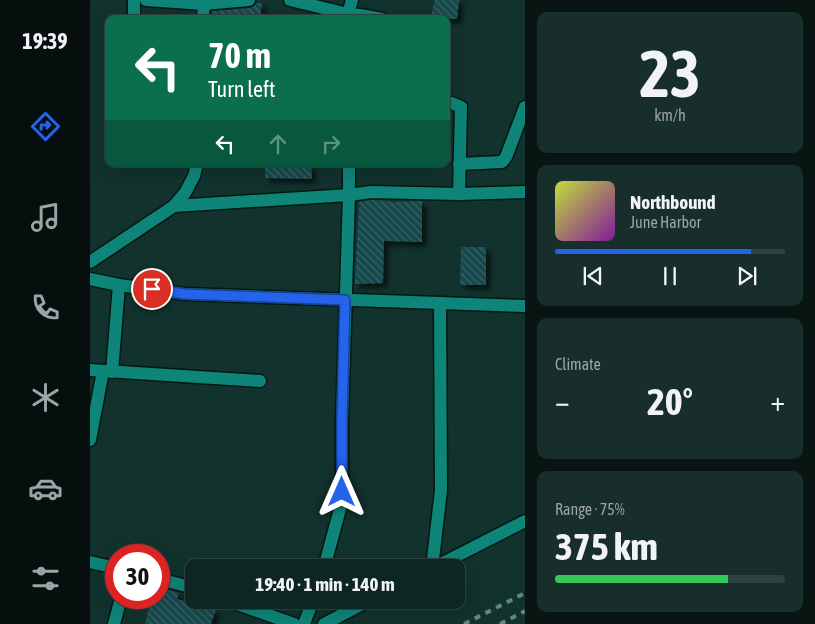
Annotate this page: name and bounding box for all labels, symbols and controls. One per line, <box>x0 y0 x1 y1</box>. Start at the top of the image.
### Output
text: 19:39 <box>22 28 68 54</box>
icon: left <box>125 35 190 100</box>
text: 70 m <box>208 35 271 75</box>
text: 23 <box>639 36 701 111</box>
text: Turn left <box>208 76 275 102</box>
text: km/h <box>654 106 686 124</box>
icon: directions <box>28 109 63 144</box>
icon: left <box>211 130 239 158</box>
icon: ahead <box>264 130 292 158</box>
icon: right <box>317 130 345 158</box>
text: Northbound <box>630 191 716 213</box>
icon: music <box>28 200 63 235</box>
text: June Harbor <box>630 213 701 231</box>
icon: previous <box>579 262 607 290</box>
icon: pause <box>656 262 684 290</box>
icon: next <box>733 262 761 290</box>
pin <box>131 268 173 310</box>
icon: arrive <box>138 275 166 303</box>
icon: phone <box>28 290 63 325</box>
text: Climate <box>555 355 601 373</box>
icon: climate <box>28 380 63 415</box>
text: 20° <box>647 380 693 423</box>
text: − <box>555 385 570 417</box>
text: + <box>770 385 785 417</box>
position arrow <box>315 465 367 517</box>
icon: car <box>28 471 63 506</box>
text: Range · 75% <box>555 500 625 518</box>
text: 375 km <box>555 525 658 568</box>
speed limit sign: 30 <box>105 544 170 609</box>
icon: filters <box>28 561 63 596</box>
text: 19:40 · 1 min · 140 m <box>255 573 395 595</box>

